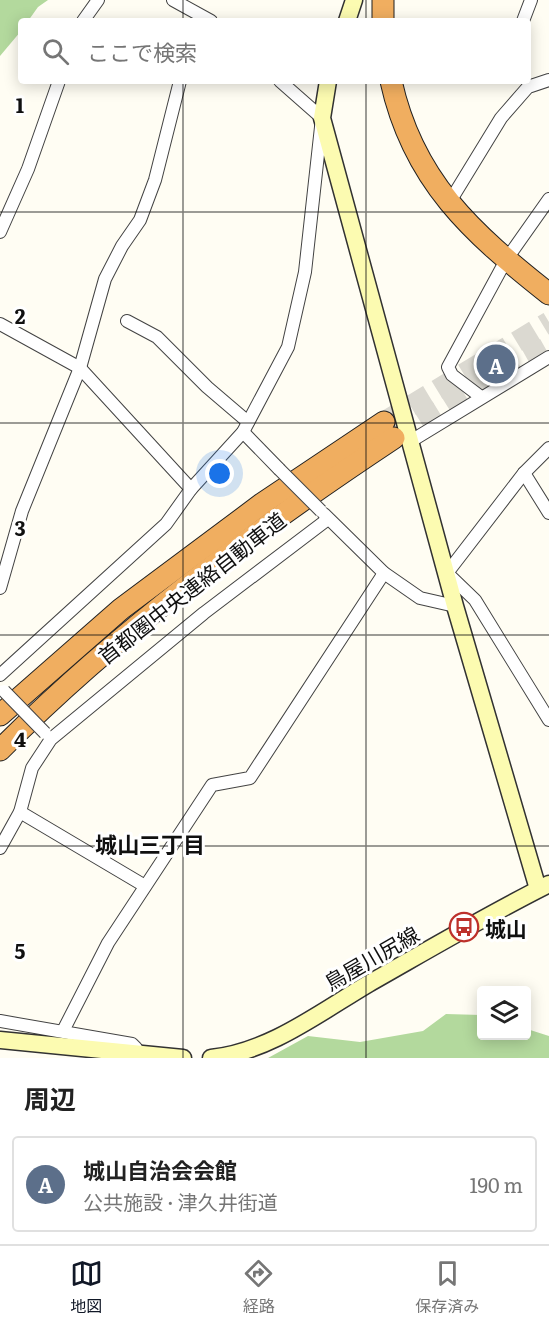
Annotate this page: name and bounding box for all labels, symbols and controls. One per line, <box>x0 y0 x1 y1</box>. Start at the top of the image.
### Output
search box <box>18 18 531 84</box>
icon: search <box>39 35 72 68</box>
text: ここで検索 <box>87 35 197 68</box>
text: 1 <box>16 89 24 119</box>
text: 2 <box>15 300 26 330</box>
pin: A <box>476 342 516 386</box>
your location <box>205 459 234 488</box>
street label: 首都圏中央連絡自動車道 <box>90 504 292 670</box>
text: 3 <box>14 512 26 542</box>
text: 4 <box>14 723 26 753</box>
district label: 城山三丁目 <box>95 827 205 860</box>
bus stop icon: 城山 <box>448 911 480 943</box>
place label: 城山 <box>485 912 527 943</box>
street label: 鳥屋川尻線 <box>318 917 424 997</box>
text: 5 <box>15 935 26 965</box>
map controls <box>477 986 531 1040</box>
button: layers <box>477 986 531 1040</box>
text: 周辺 <box>24 1078 76 1117</box>
text: 城山自治会会館 <box>83 1153 237 1186</box>
text: A <box>38 1169 53 1199</box>
text: 190 m <box>469 1169 523 1199</box>
text: 公共施設 · 津久井街道 <box>83 1186 278 1216</box>
tab: 地図 <box>70 1257 103 1317</box>
tab: 経路 <box>242 1257 275 1317</box>
tab: 保存済み <box>415 1257 479 1317</box>

